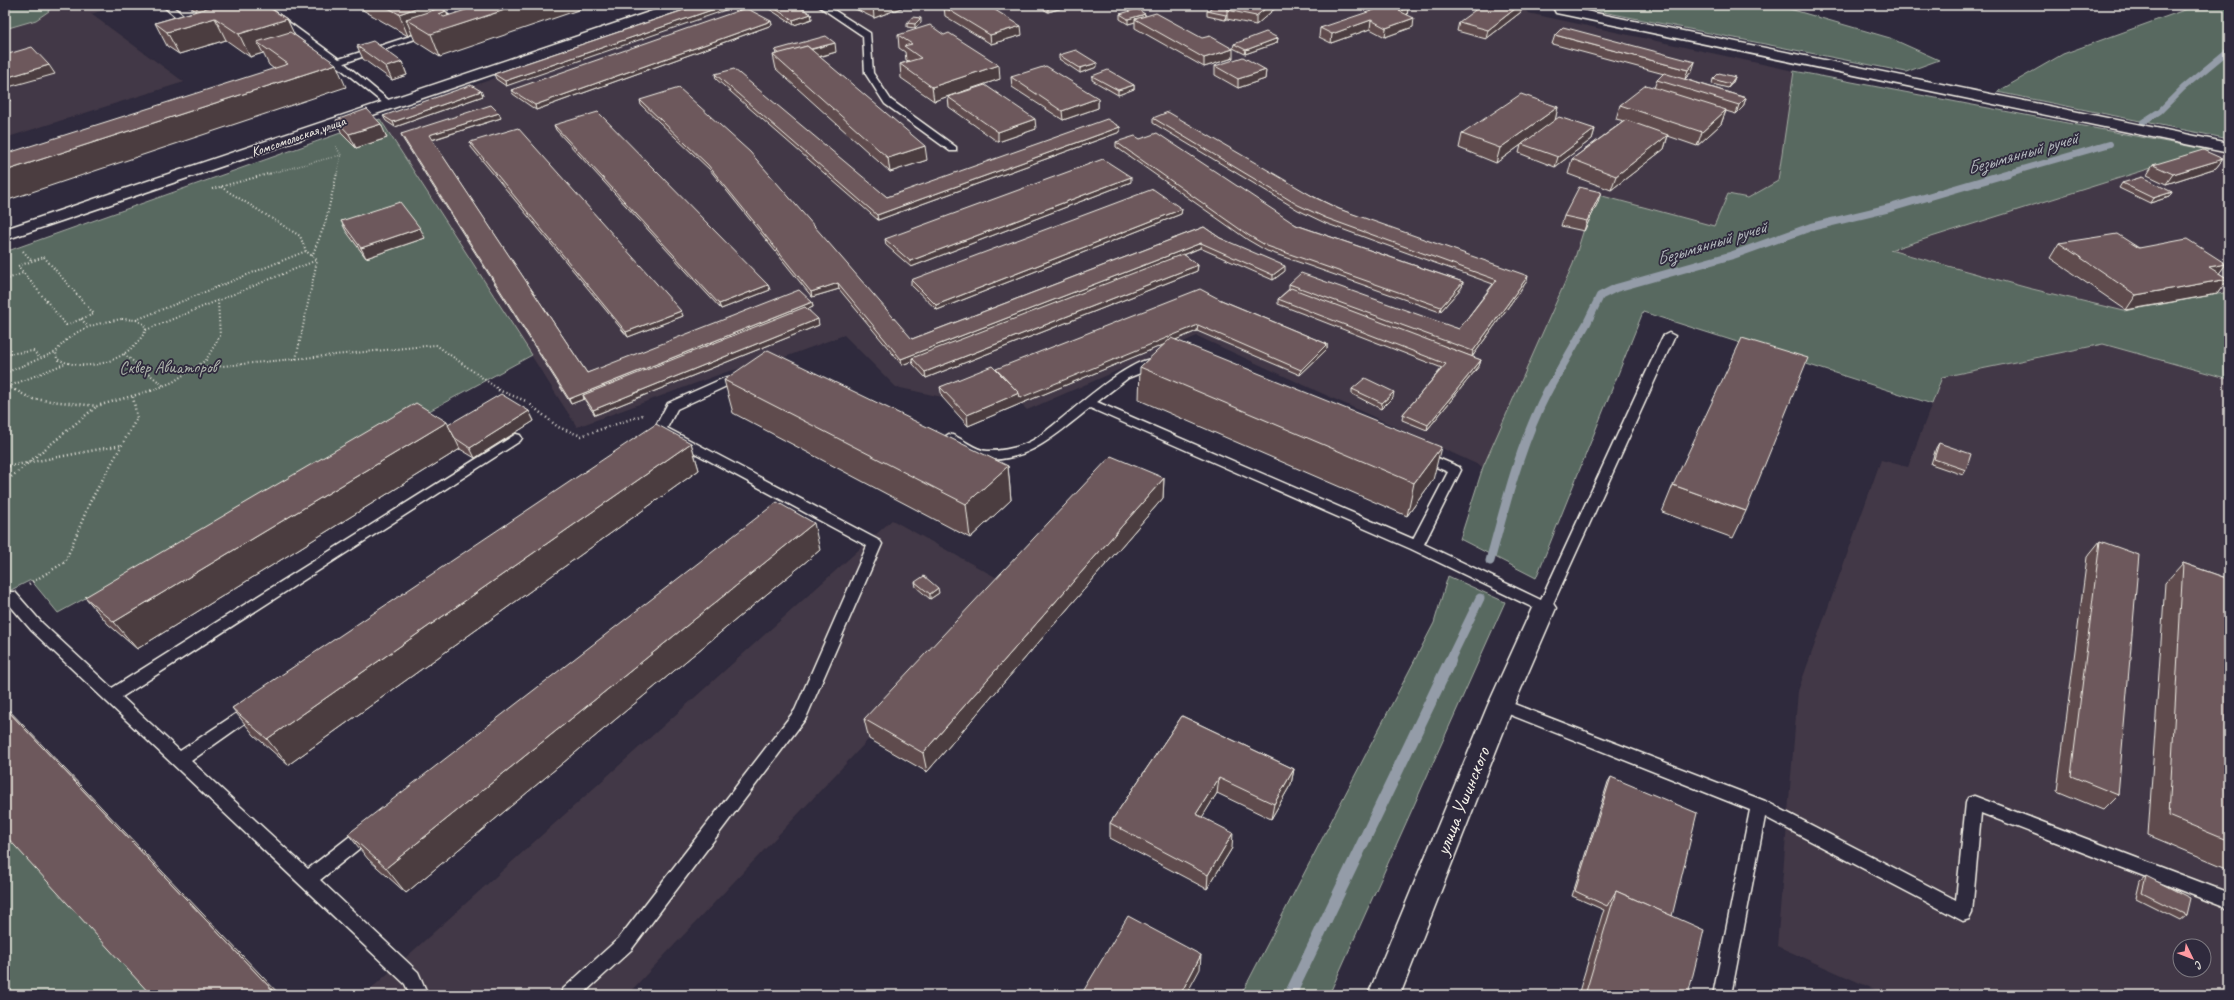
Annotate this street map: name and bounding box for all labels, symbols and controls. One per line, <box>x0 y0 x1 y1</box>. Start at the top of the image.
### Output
street label: Комсомольская улица <box>249 112 349 161</box>
water label: Безымянный ручей <box>1964 126 2083 180</box>
water label: Безымянный ручей <box>1653 215 1772 271</box>
park label: Сквер Авиаторов <box>119 357 221 378</box>
street label: улица Ушинского <box>1429 743 1496 860</box>
north arrow <box>2172 938 2212 978</box>
text: С <box>2191 958 2206 973</box>

